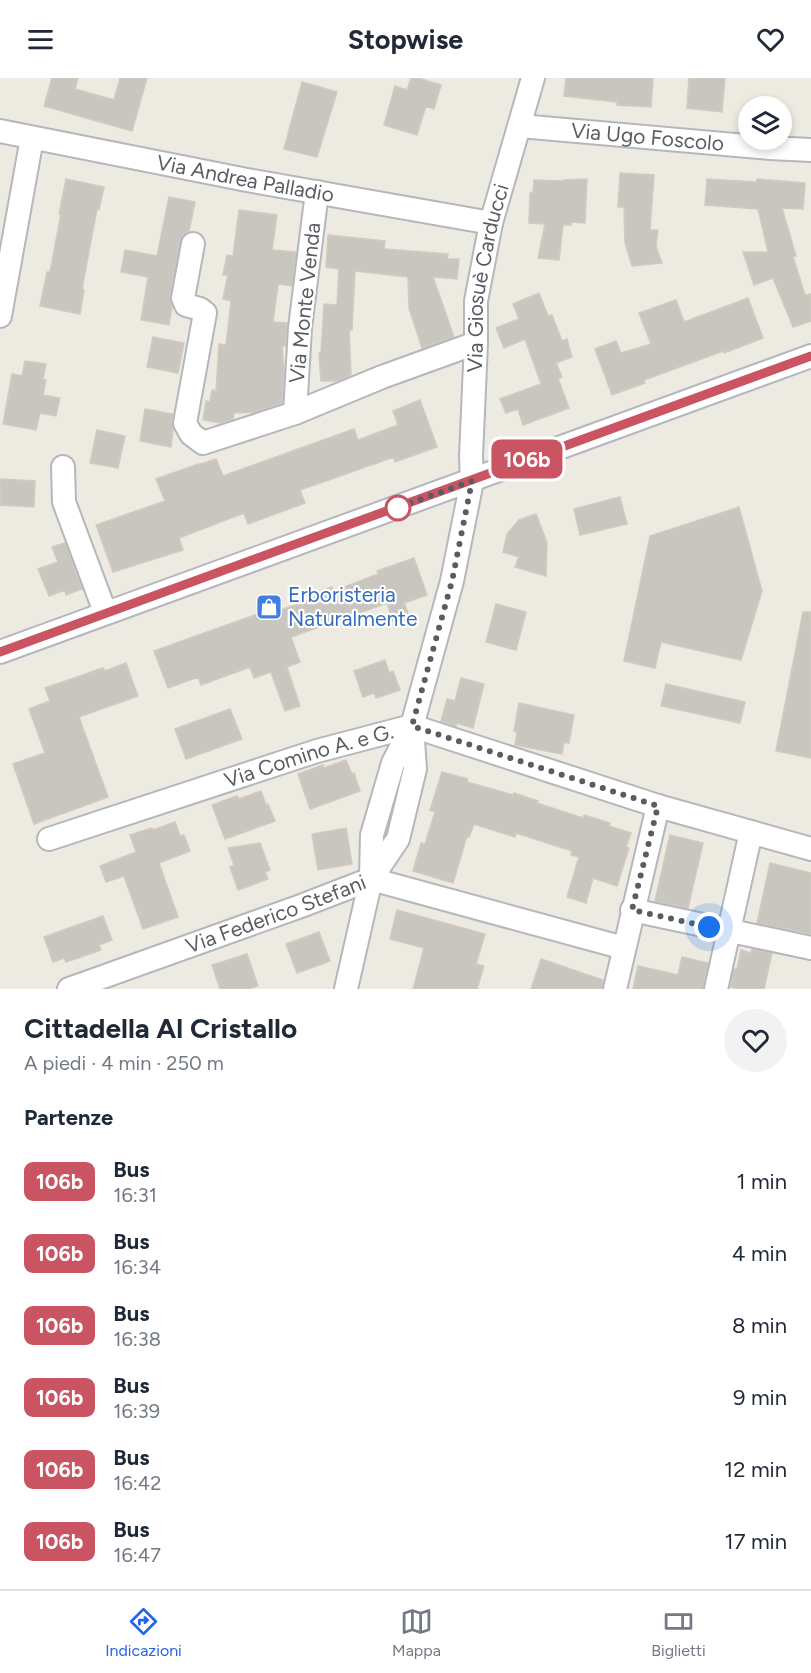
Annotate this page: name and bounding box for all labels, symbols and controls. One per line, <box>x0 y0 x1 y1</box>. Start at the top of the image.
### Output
icon: menu <box>24 23 57 56</box>
text: Stopwise <box>348 23 463 56</box>
icon: heart <box>754 23 787 56</box>
map controls <box>738 96 792 150</box>
button: layers <box>738 96 792 150</box>
street label: Via Ugo Foscolo <box>570 118 725 156</box>
street label: Via Andrea Palladio <box>155 149 336 207</box>
street label: Via Giosuè Carducci <box>462 181 514 373</box>
street label: Via Monte Venda <box>284 221 325 385</box>
line badge: 106b <box>485 440 569 478</box>
text: 106b <box>503 447 551 472</box>
unlabelled marker <box>385 495 411 521</box>
place label: Erboristeria Naturalmente <box>288 582 417 631</box>
shop icon: Erboristeria Naturalmente <box>254 592 284 622</box>
street label: Via Comino A. e G. <box>221 718 396 793</box>
street label: Via Federico Stefani <box>182 869 369 958</box>
your location <box>694 912 724 942</box>
button: heart <box>724 1009 787 1072</box>
text: Cittadella Al Cristallo <box>24 1011 297 1045</box>
text: A piedi · 4 min · 250 m <box>24 1051 224 1075</box>
text: Partenze <box>24 1104 113 1131</box>
text: Bus <box>113 1156 149 1183</box>
text: 1 min <box>736 1168 787 1195</box>
text: 106b <box>36 1169 83 1194</box>
text: 16:31 <box>113 1183 157 1207</box>
text: Bus <box>113 1228 149 1255</box>
text: 4 min <box>732 1240 787 1267</box>
text: 106b <box>36 1241 83 1266</box>
text: 16:34 <box>113 1255 161 1279</box>
text: Bus <box>113 1300 149 1327</box>
text: 8 min <box>732 1312 787 1339</box>
text: 106b <box>36 1313 83 1338</box>
text: 16:38 <box>113 1327 161 1351</box>
text: Bus <box>113 1372 149 1399</box>
text: 9 min <box>733 1384 787 1411</box>
text: 106b <box>36 1385 83 1410</box>
text: 16:39 <box>113 1399 160 1423</box>
text: Bus <box>113 1444 149 1471</box>
text: 12 min <box>724 1456 787 1483</box>
text: 106b <box>36 1457 83 1482</box>
text: 16:42 <box>113 1471 161 1495</box>
text: Bus <box>113 1516 149 1543</box>
text: 17 min <box>725 1528 787 1555</box>
text: 106b <box>36 1529 83 1554</box>
text: 16:47 <box>113 1543 161 1567</box>
tab: Indicazioni <box>105 1605 182 1660</box>
tab: Mappa <box>392 1605 441 1660</box>
tab: Biglietti <box>651 1605 706 1660</box>

